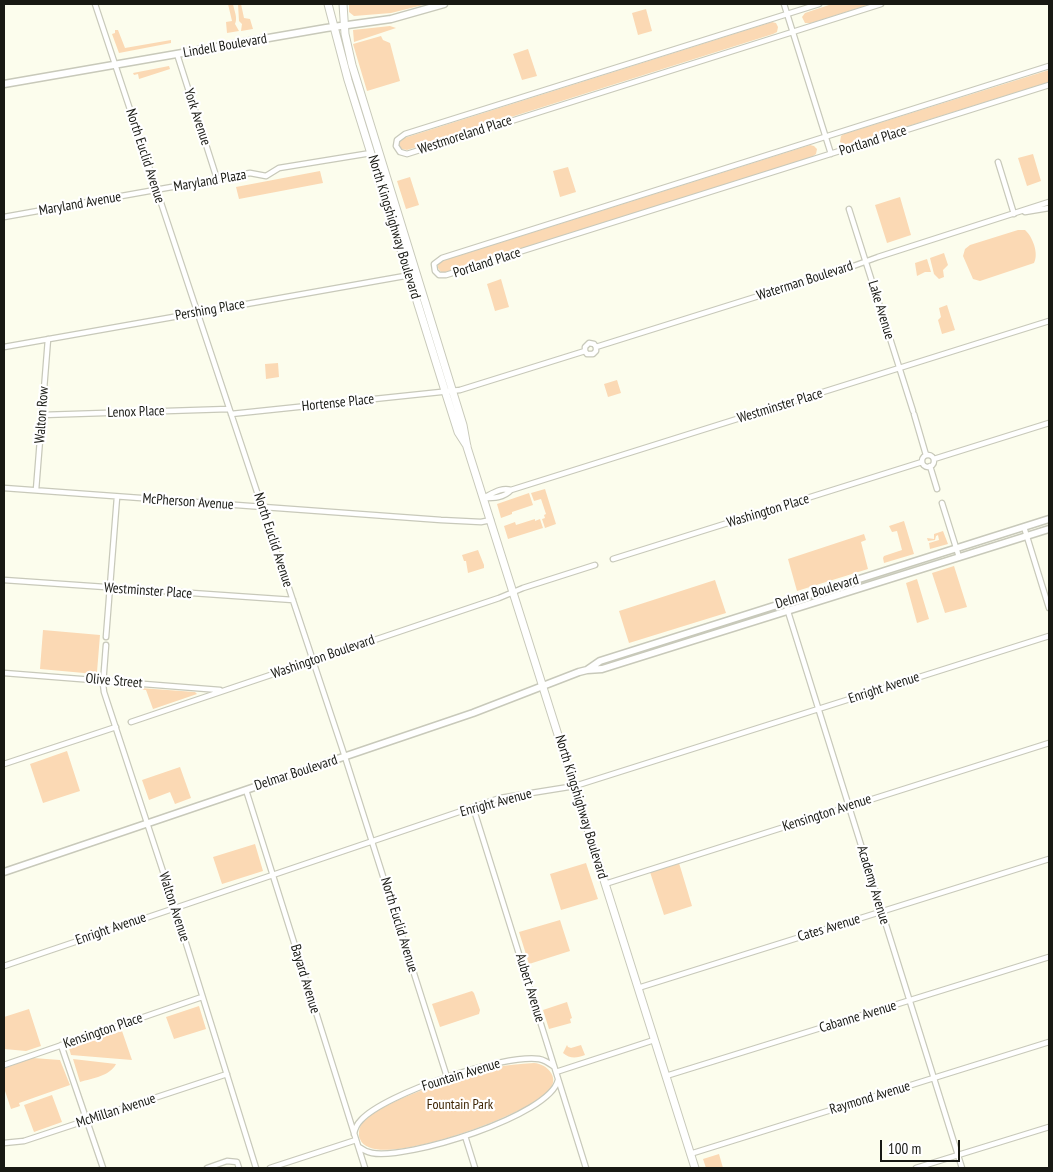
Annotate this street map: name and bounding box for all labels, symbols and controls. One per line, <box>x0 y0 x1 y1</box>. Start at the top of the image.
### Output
street label: Lindell Boulevard <box>182 30 268 62</box>
street label: York Avenue <box>180 86 214 148</box>
street label: North Euclid Avenue <box>122 107 168 205</box>
street label: Westmoreland Place <box>416 112 514 158</box>
street label: Portland Place <box>837 122 909 160</box>
street label: North Kingshighway Boulevard <box>364 153 424 301</box>
street label: Maryland Plaza <box>172 166 248 196</box>
street label: Maryland Avenue <box>38 189 122 219</box>
street label: Portland Place <box>451 244 523 282</box>
street label: Waterman Boulevard <box>755 258 855 304</box>
street label: Lake Avenue <box>864 279 898 341</box>
street label: Pershing Place <box>174 296 246 324</box>
street label: Westminster Place <box>735 385 825 427</box>
street label: Walton Row <box>32 386 52 444</box>
street label: Hortense Place <box>301 391 375 415</box>
street label: Lenox Place <box>107 403 165 421</box>
street label: McPherson Avenue <box>142 490 234 514</box>
street label: North Euclid Avenue <box>250 491 296 589</box>
street label: Washington Place <box>725 491 811 531</box>
street label: Delmar Boulevard <box>773 571 861 613</box>
street label: Westminster Place <box>103 580 193 602</box>
street label: Washington Boulevard <box>269 631 377 683</box>
street label: Enright Avenue <box>846 669 922 707</box>
street label: Olive Street <box>85 670 143 692</box>
street label: North Kingshighway Boulevard <box>551 733 611 881</box>
street label: Delmar Boulevard <box>252 752 340 794</box>
street label: Enright Avenue <box>458 785 534 821</box>
street label: Kensington Avenue <box>780 791 874 835</box>
street label: Academy Avenue <box>853 844 893 926</box>
street label: Walton Avenue <box>155 870 193 944</box>
street label: North Euclid Avenue <box>377 875 421 975</box>
street label: Enright Avenue <box>74 909 148 949</box>
street label: Cates Avenue <box>796 911 862 945</box>
street label: Bayard Avenue <box>287 942 323 1016</box>
street label: Aubert Avenue <box>512 952 548 1024</box>
street label: Cabanne Avenue <box>817 997 899 1037</box>
street label: Kensington Place <box>61 1010 145 1052</box>
street label: Fountain Avenue <box>420 1055 502 1095</box>
street label: Raymond Avenue <box>828 1078 912 1118</box>
street label: McMillan Avenue <box>74 1090 158 1132</box>
park label: Fountain Park <box>427 1097 493 1113</box>
scale bar <box>883 1130 963 1162</box>
text: 100 m <box>888 1139 921 1158</box>

